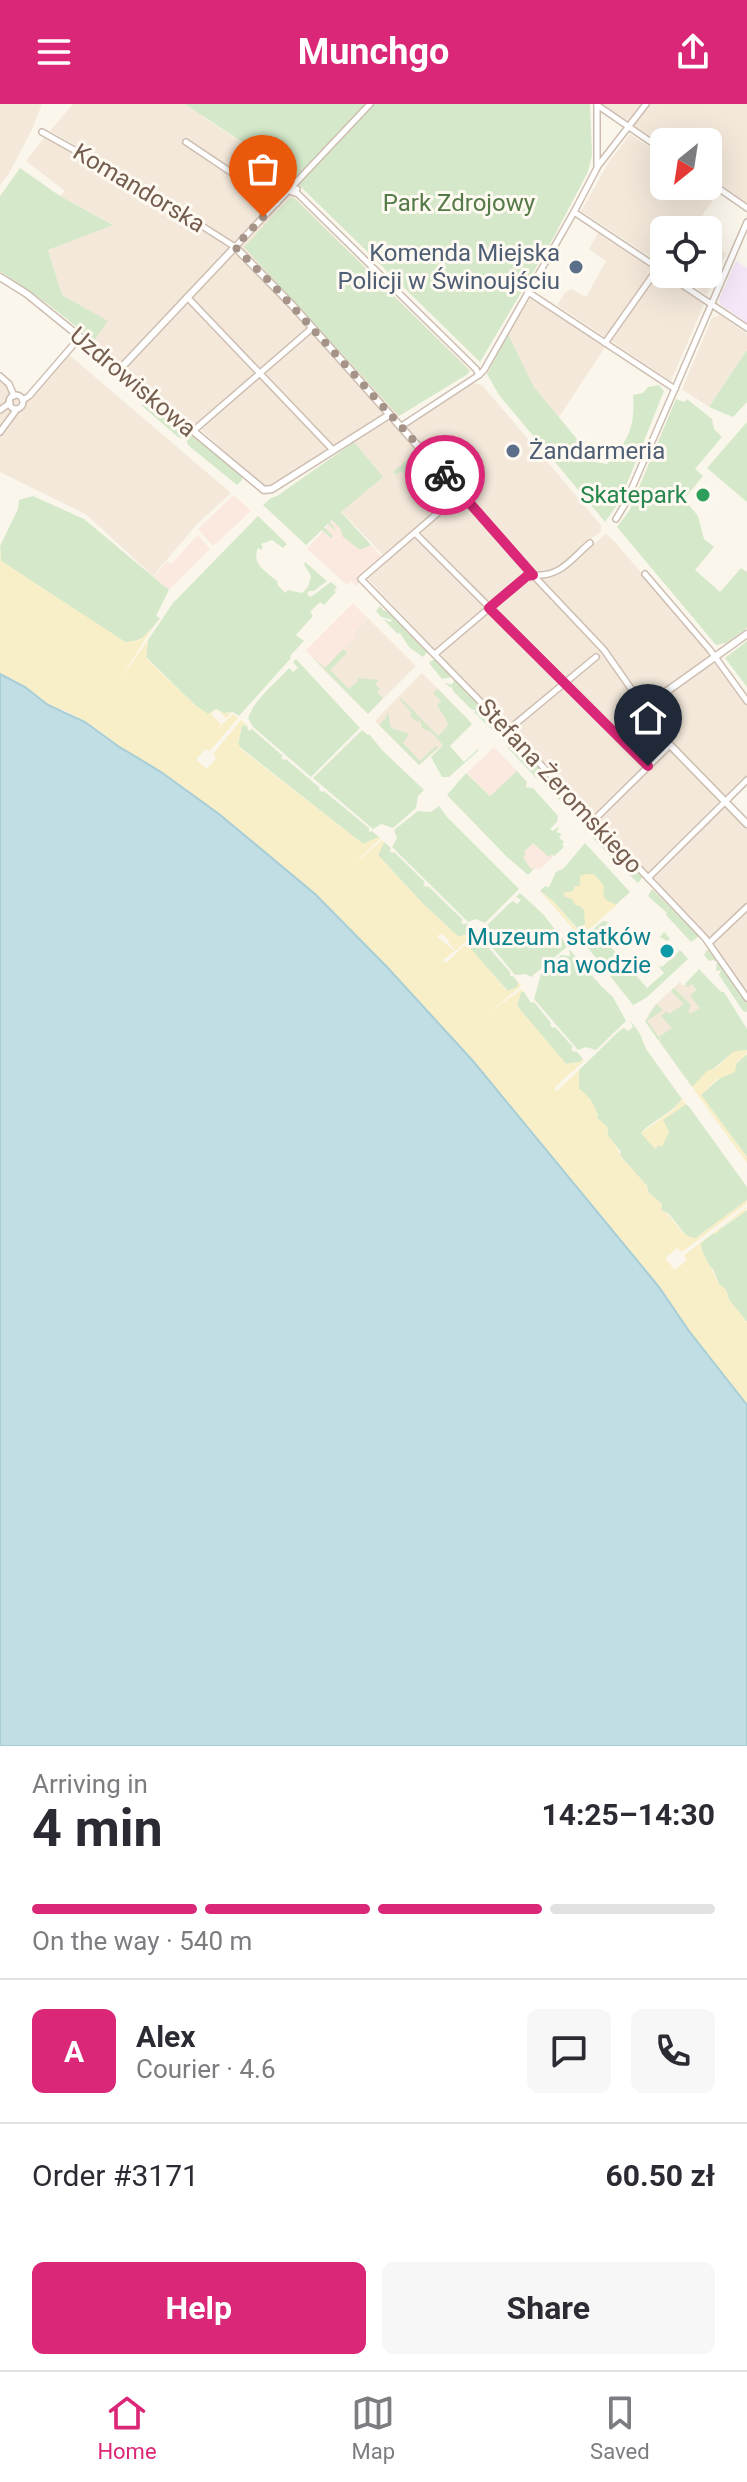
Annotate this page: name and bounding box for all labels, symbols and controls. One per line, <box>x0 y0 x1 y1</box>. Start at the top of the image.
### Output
icon: menu <box>32 30 76 74</box>
icon: share <box>671 30 715 74</box>
text: Munchgo <box>298 31 449 73</box>
north arrow <box>650 128 722 200</box>
map controls <box>650 128 722 288</box>
pin <box>229 135 297 217</box>
street label: Komandorska <box>68 138 210 238</box>
icon: bag <box>241 147 285 191</box>
park label: Park Zdrojowy <box>383 189 536 217</box>
button: locate <box>650 216 722 288</box>
place label: Komenda Miejska Policji w Świnoujściu <box>338 239 560 295</box>
marker: Komenda Miejska Policji w Świnoujściu <box>567 258 585 276</box>
street label: Uzdrowiskowa <box>64 321 202 443</box>
courier <box>405 435 485 515</box>
place label: Żandarmeria <box>529 437 665 465</box>
marker: Żandarmeria <box>504 442 522 460</box>
icon: bike <box>423 453 467 497</box>
place label: Skatepark <box>580 481 688 509</box>
marker: Skatepark <box>694 486 712 504</box>
pin <box>614 684 682 766</box>
street label: Stefana Żeromskiego <box>472 693 648 879</box>
icon: home <box>626 696 670 740</box>
place label: Muzeum statków na wodzie <box>467 923 651 979</box>
marker: Muzeum statków na wodzie <box>658 942 676 960</box>
text: Arriving in <box>32 1769 148 1799</box>
text: 14:25–14:30 <box>541 1797 715 1832</box>
text: 4 min <box>32 1798 163 1859</box>
text: On the way · 540 m <box>32 1926 252 1956</box>
button: chat <box>527 2009 611 2093</box>
button: phone <box>631 2009 715 2093</box>
text: Alex <box>136 2019 196 2054</box>
text: A <box>64 2034 84 2069</box>
text: Courier · 4.6 <box>136 2054 276 2084</box>
text: Order #3171 <box>32 2158 199 2193</box>
text: 60.50 zł <box>606 2158 715 2193</box>
button: Help <box>32 2262 366 2354</box>
button: Share <box>382 2262 715 2354</box>
tab: Home <box>97 2391 157 2464</box>
tab: Map <box>351 2391 395 2464</box>
tab: Saved <box>590 2391 650 2464</box>

